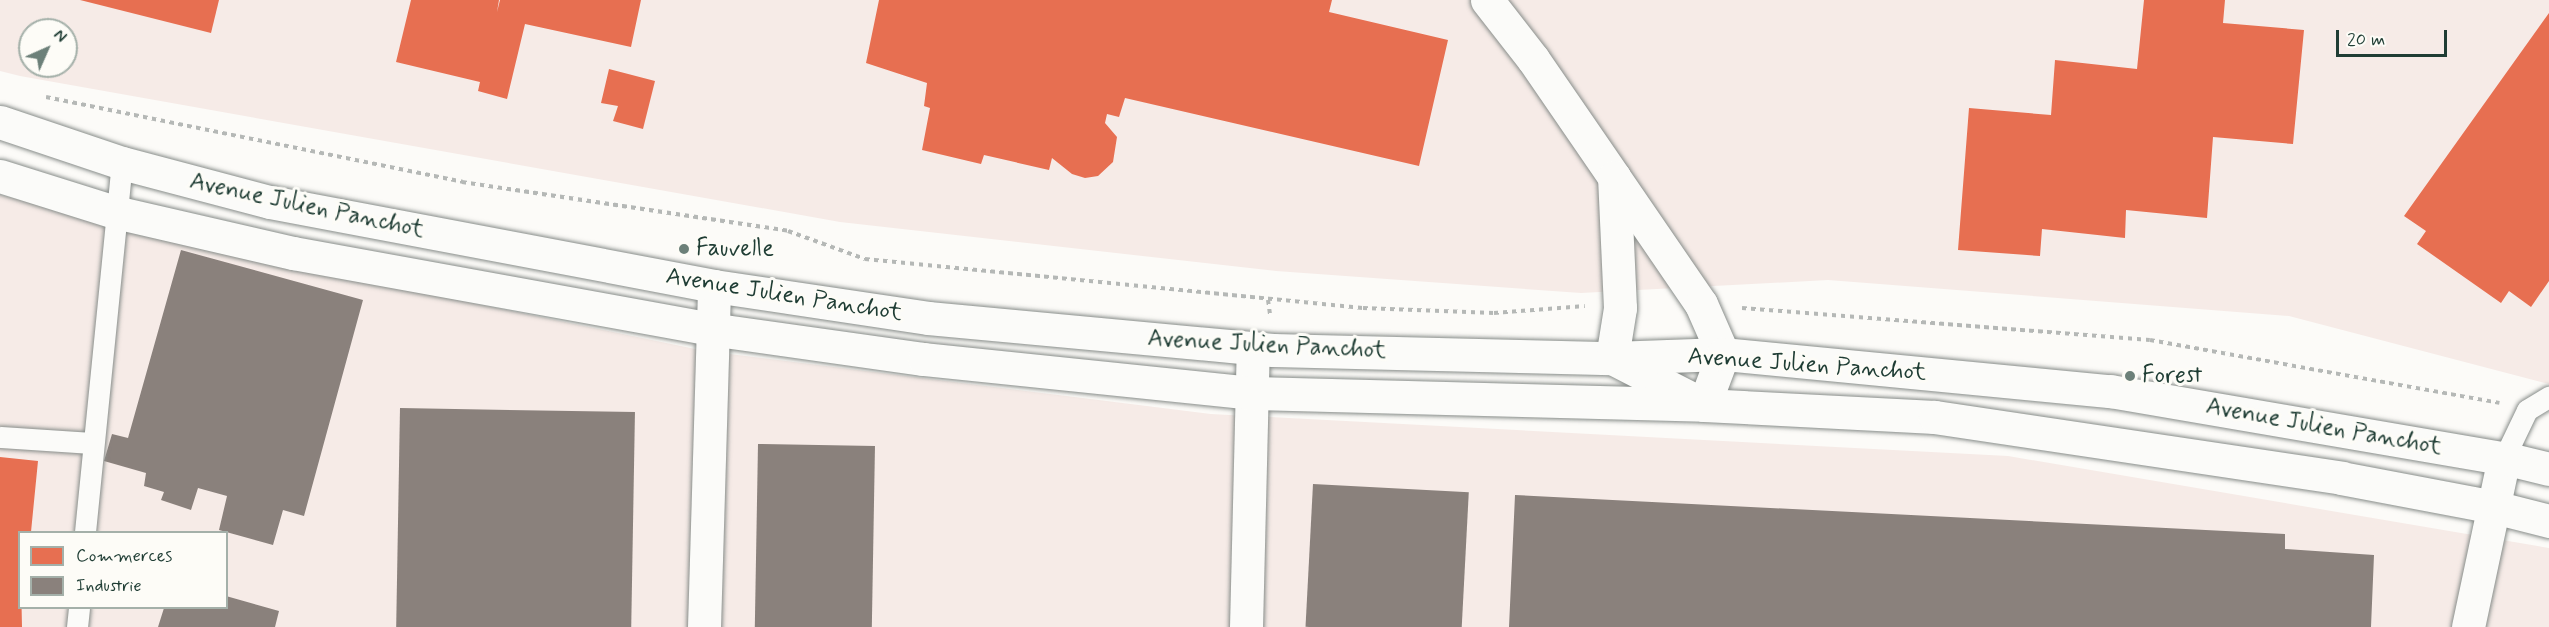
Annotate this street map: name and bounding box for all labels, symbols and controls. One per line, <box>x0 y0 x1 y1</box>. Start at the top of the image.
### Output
north arrow <box>18 18 78 78</box>
scale bar <box>2339 18 2450 56</box>
text: N <box>48 25 71 48</box>
text: 20 m <box>2347 28 2385 52</box>
street label: Avenue Julien Panchot <box>188 167 426 245</box>
place label: Fauvelle <box>696 235 774 263</box>
marker: Fauvelle <box>677 242 691 256</box>
street label: Avenue Julien Panchot <box>665 262 903 328</box>
street label: Avenue Julien Panchot <box>1148 324 1386 366</box>
street label: Avenue Julien Panchot <box>1688 342 1926 388</box>
place label: Forest <box>2142 362 2202 390</box>
marker: Forest <box>2123 369 2137 383</box>
street label: Avenue Julien Panchot <box>2205 392 2443 462</box>
legend <box>18 531 228 609</box>
text: Commerces <box>76 544 172 568</box>
text: Industrie <box>76 574 142 598</box>

